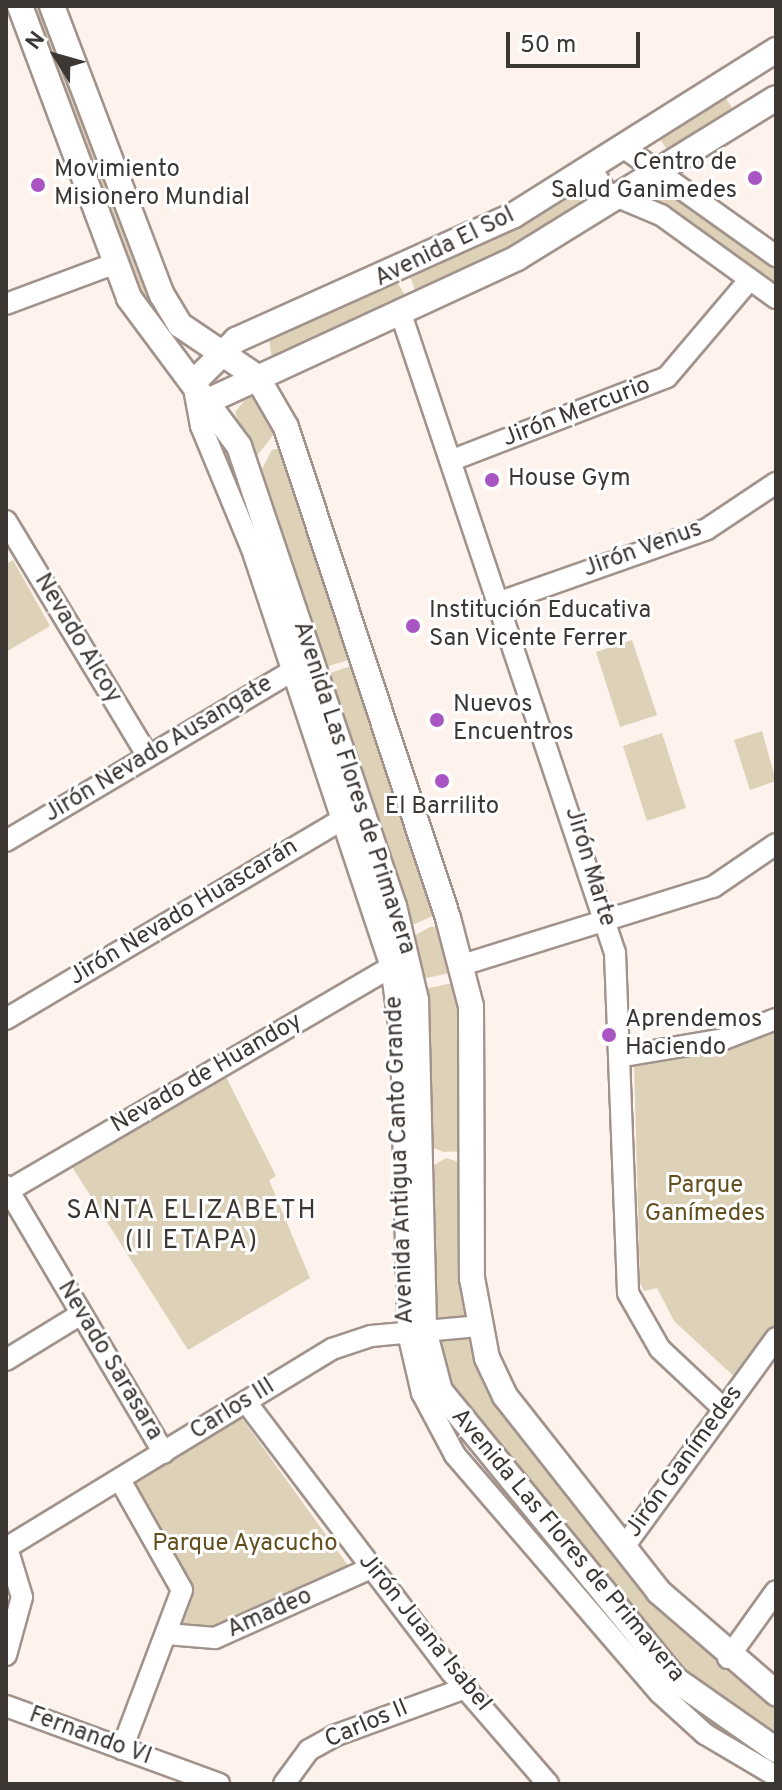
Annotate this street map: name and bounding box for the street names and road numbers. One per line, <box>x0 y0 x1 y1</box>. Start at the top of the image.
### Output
street label: Avenida El Sol <box>371 202 519 294</box>
street label: Jirón Mercurio <box>499 372 655 454</box>
street label: Jirón Venus <box>579 515 707 585</box>
street label: Nevado Alcoy <box>27 568 127 710</box>
street label: Avenida Las Flores de Primavera <box>285 618 421 958</box>
street label: Jirón Nevado Ausangate <box>39 670 279 830</box>
street label: Jirón Marte <box>557 804 621 930</box>
street label: Jirón Nevado Huascarán <box>64 833 304 993</box>
street label: Avenida Antigua Canto Grande <box>381 995 421 1325</box>
street label: Nevado de Huandoy <box>106 1008 308 1140</box>
street label: Nevado Sarasara <box>50 1276 168 1446</box>
street label: Carlos III <box>185 1373 281 1447</box>
street label: Jirón Ganímedes <box>620 1380 750 1544</box>
street label: Avenida Las Flores de Primavera <box>444 1403 690 1689</box>
street label: Jirón Juana Isabel <box>351 1548 497 1718</box>
street label: Amadeo <box>223 1583 317 1645</box>
street label: Carlos II <box>321 1695 413 1755</box>
street label: Fernando VI <box>24 1701 156 1773</box>

